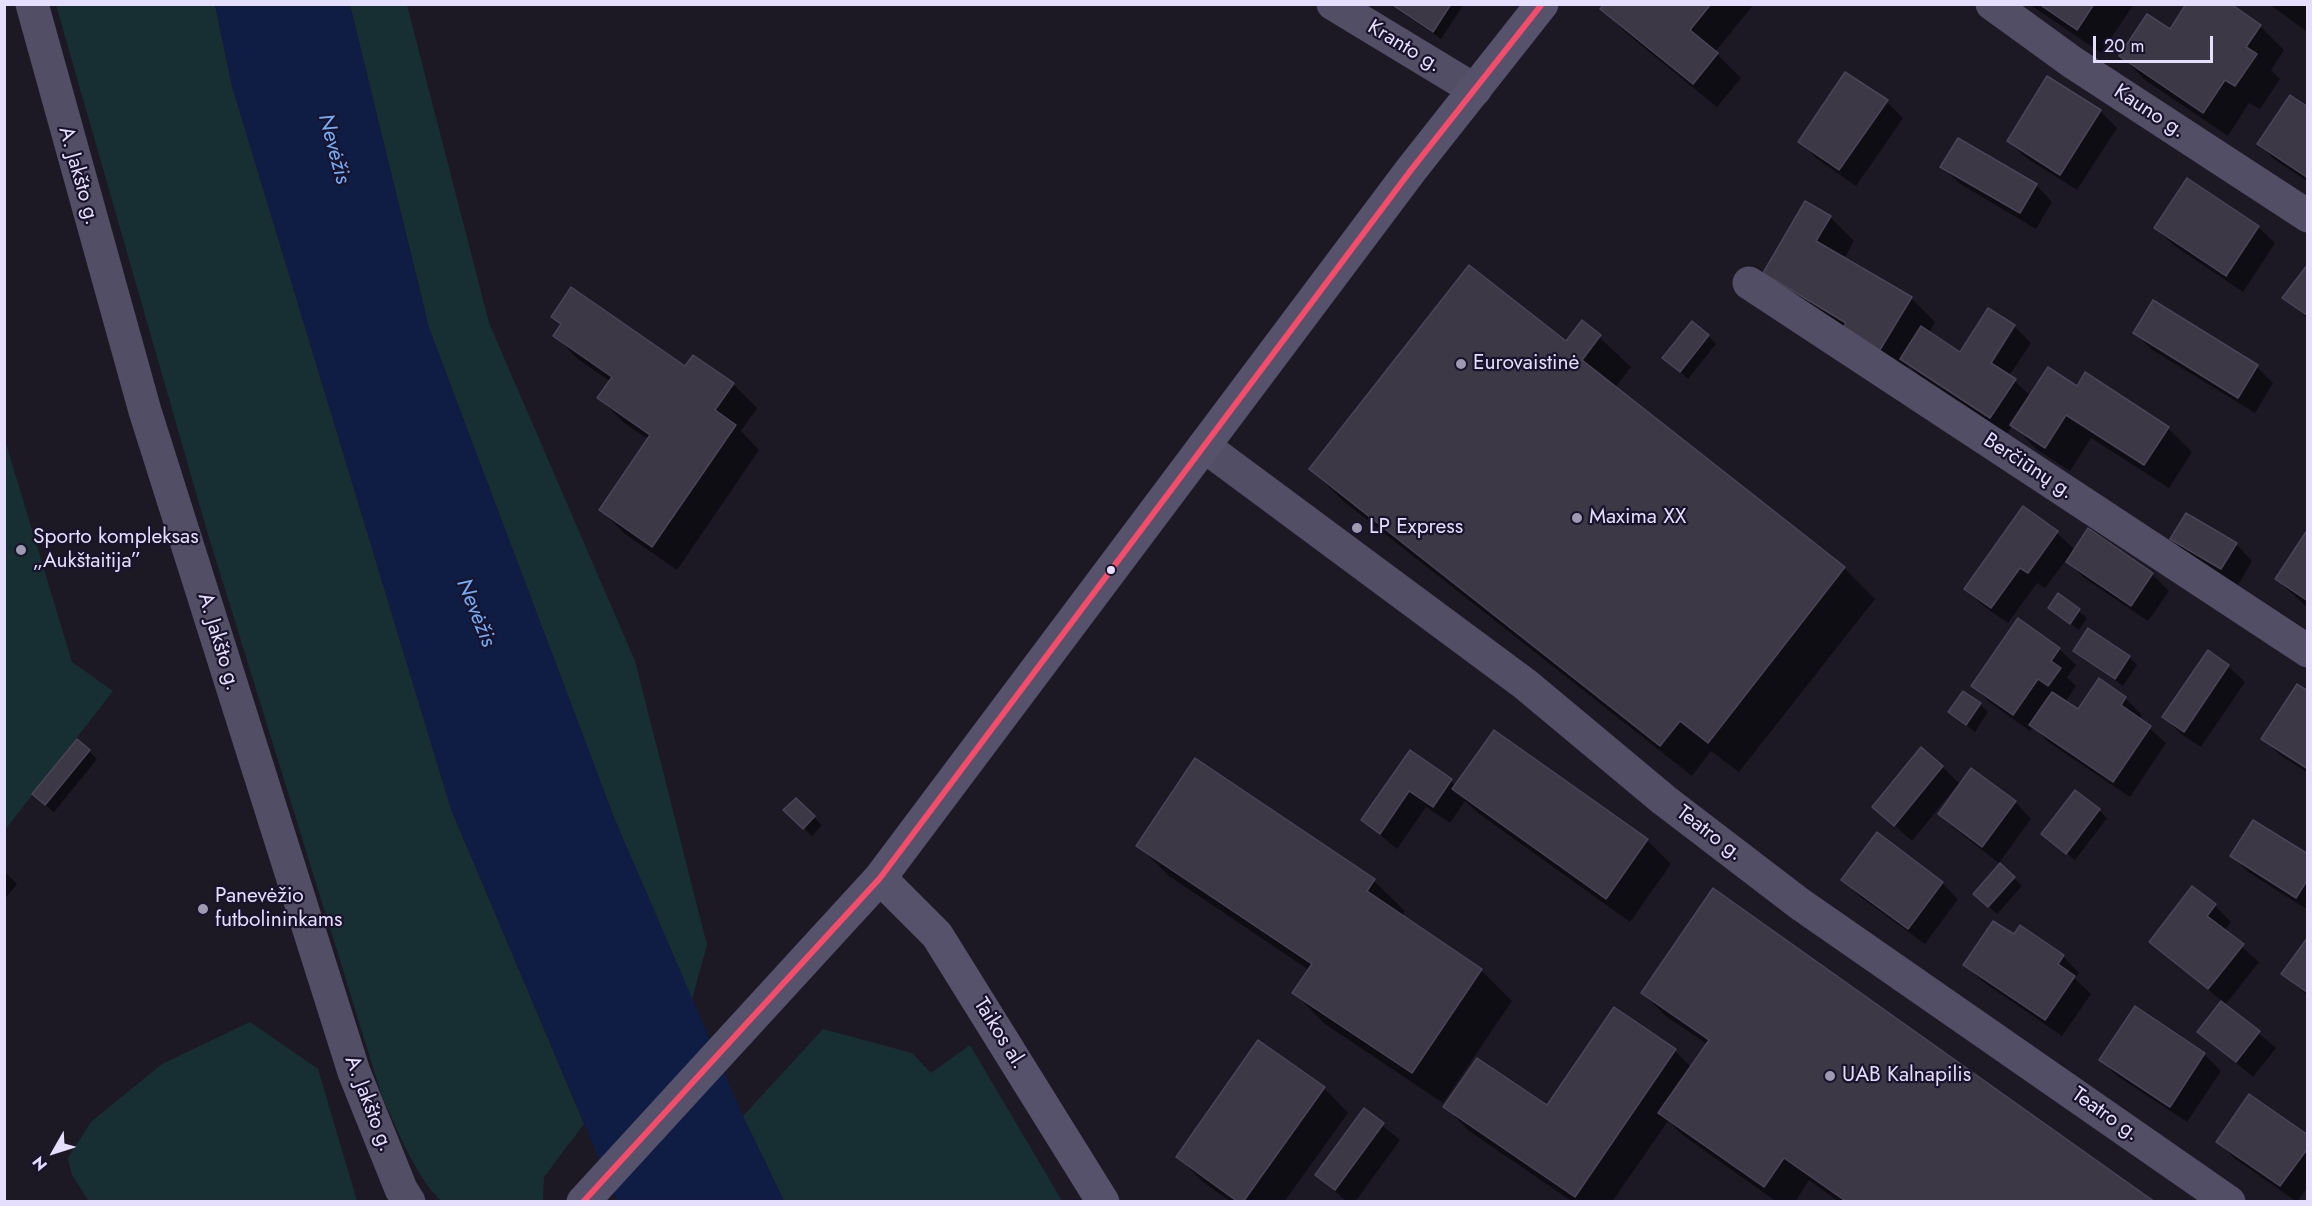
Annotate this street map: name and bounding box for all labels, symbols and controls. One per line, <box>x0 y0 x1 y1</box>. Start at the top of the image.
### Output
street label: Kranto g. <box>1363 15 1445 79</box>
scale bar <box>2096 24 2216 62</box>
text: 20 m <box>2104 33 2144 59</box>
street label: Kauno g. <box>2109 80 2189 144</box>
water label: Nevėžis <box>311 111 355 187</box>
street label: A. Jakšto g. <box>52 124 104 228</box>
place label: Eurovaistinė <box>1473 351 1579 377</box>
marker: Eurovaistinė <box>1454 357 1468 371</box>
street label: Berčiūnų g. <box>1978 429 2078 505</box>
place label: Maxima XX <box>1589 505 1686 531</box>
marker: Maxima XX <box>1570 511 1584 525</box>
place label: LP Express <box>1369 515 1463 541</box>
marker: LP Express <box>1350 521 1364 535</box>
place label: Sporto kompleksas „Aukštaitija” <box>33 525 199 575</box>
marker: Sporto kompleksas „Aukštaitija” <box>14 543 28 557</box>
unlabelled marker <box>1105 564 1117 576</box>
water label: Nevėžis <box>449 575 501 651</box>
street label: A. Jakšto g. <box>191 590 245 694</box>
street label: Teatro g. <box>1671 801 1747 867</box>
place label: Panevėžio futbolininkams <box>215 884 342 934</box>
marker: Panevėžio futbolininkams <box>196 902 210 916</box>
street label: Taikos al. <box>967 994 1031 1074</box>
street label: A. Jakšto g. <box>338 1052 398 1156</box>
place label: UAB Kalnapilis <box>1842 1063 1971 1089</box>
marker: UAB Kalnapilis <box>1823 1069 1837 1083</box>
street label: Teatro g. <box>2066 1083 2144 1147</box>
north arrow <box>24 1122 84 1182</box>
text: N <box>27 1151 53 1176</box>

